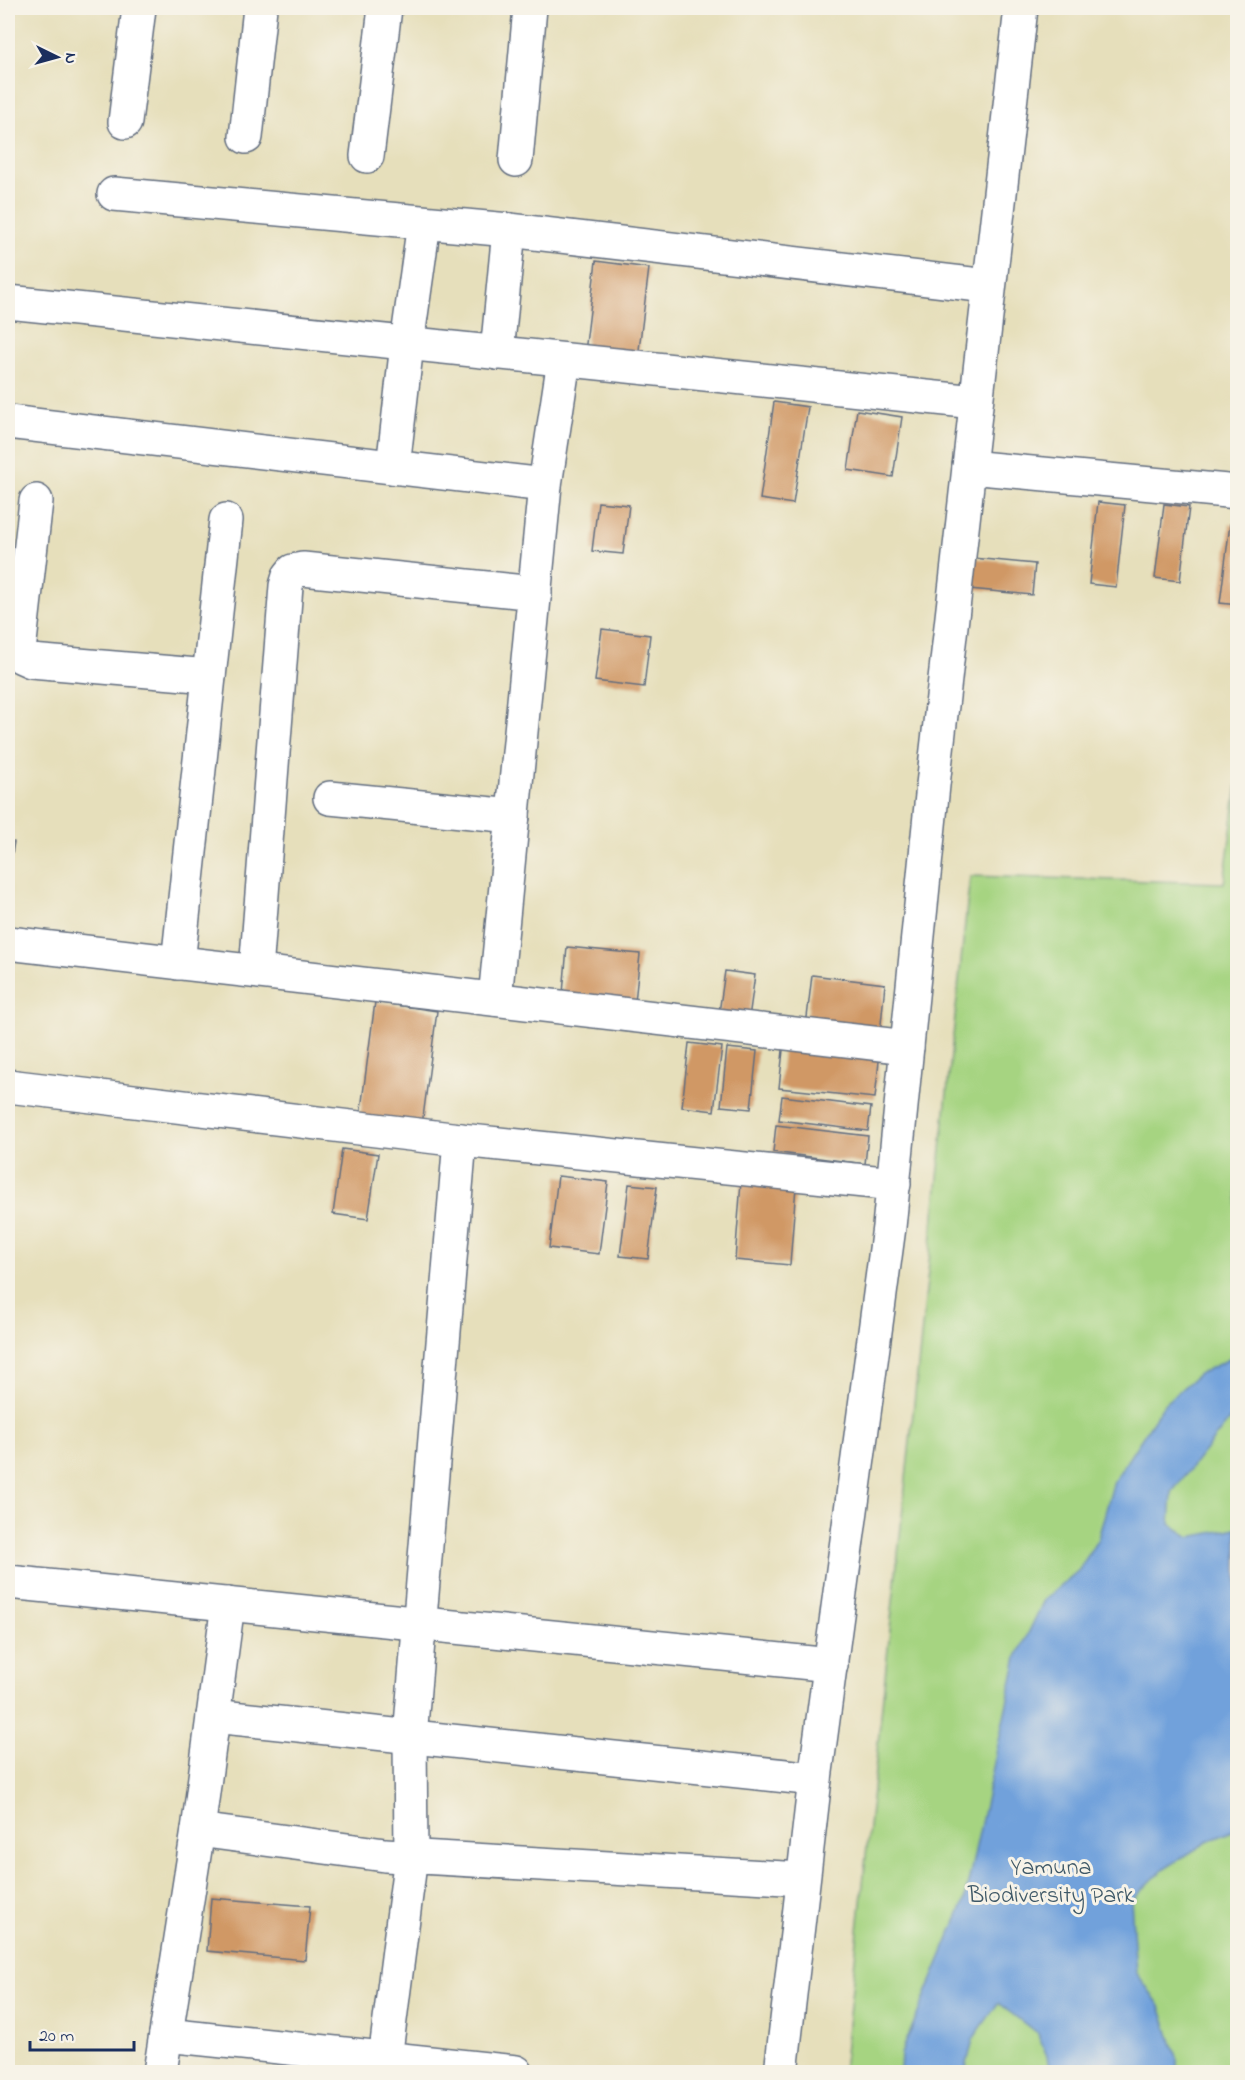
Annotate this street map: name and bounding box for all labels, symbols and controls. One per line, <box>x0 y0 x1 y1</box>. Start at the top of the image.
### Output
north arrow <box>27 27 87 87</box>
text: N <box>58 52 82 65</box>
park label: Yamuna Biodiversity Park <box>967 1851 1135 1915</box>
scale bar <box>30 2014 134 2052</box>
text: 20 m <box>39 2024 74 2050</box>

